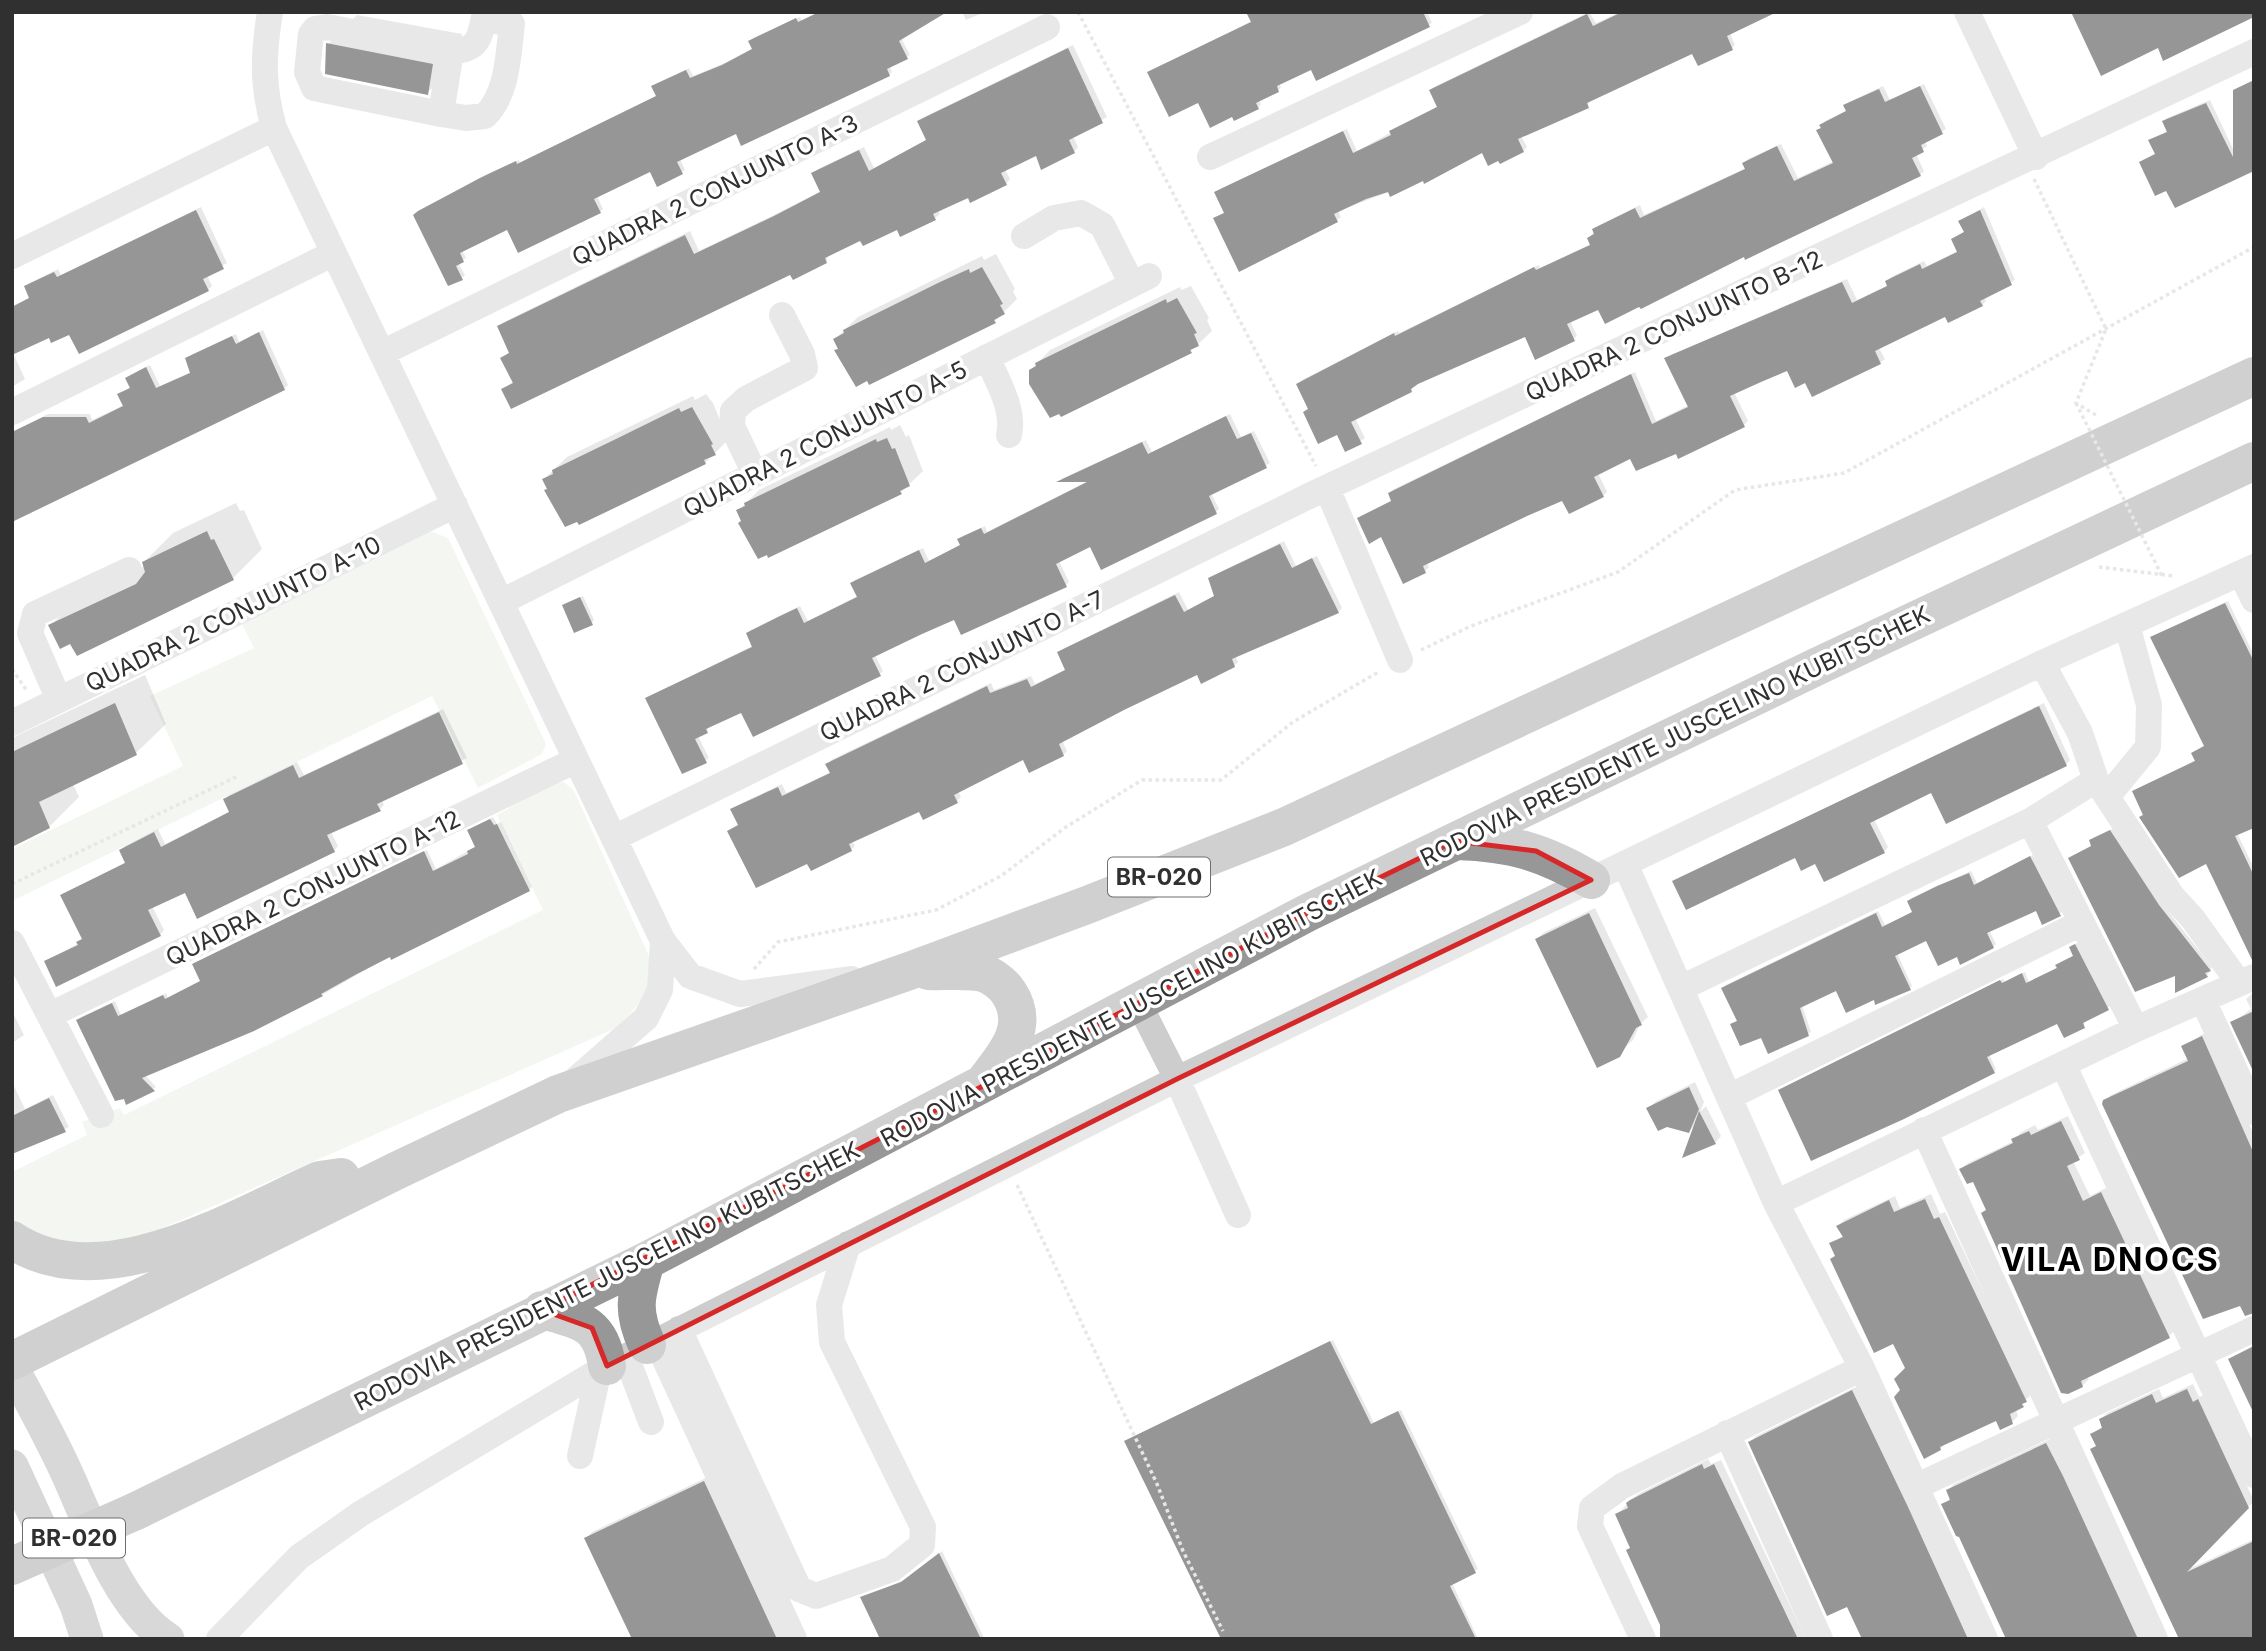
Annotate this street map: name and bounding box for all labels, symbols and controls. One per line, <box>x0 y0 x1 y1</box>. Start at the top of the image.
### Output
street label: QUADRA 2 CONJUNTO A-3 <box>567 108 863 272</box>
street label: QUADRA 2 CONJUNTO B-12 <box>1521 244 1827 408</box>
street label: QUADRA 2 CONJUNTO A-5 <box>678 355 972 523</box>
street label: QUADRA 2 CONJUNTO A-10 <box>81 530 385 698</box>
street label: QUADRA 2 CONJUNTO A-7 <box>815 584 1109 748</box>
street label: RODOVIA PRESIDENTE JUSCELINO KUBITSCHEK <box>1415 599 1935 873</box>
street label: QUADRA 2 CONJUNTO A-12 <box>161 804 465 972</box>
road number: BR-020 <box>1108 858 1210 897</box>
street label: RODOVIA PRESIDENTE JUSCELINO KUBITSCHEK <box>875 863 1387 1153</box>
street label: RODOVIA PRESIDENTE JUSCELINO KUBITSCHEK <box>349 1135 865 1417</box>
district label: VILA DNOCS <box>2000 1240 2220 1279</box>
road number: BR-020 <box>23 1518 125 1558</box>

